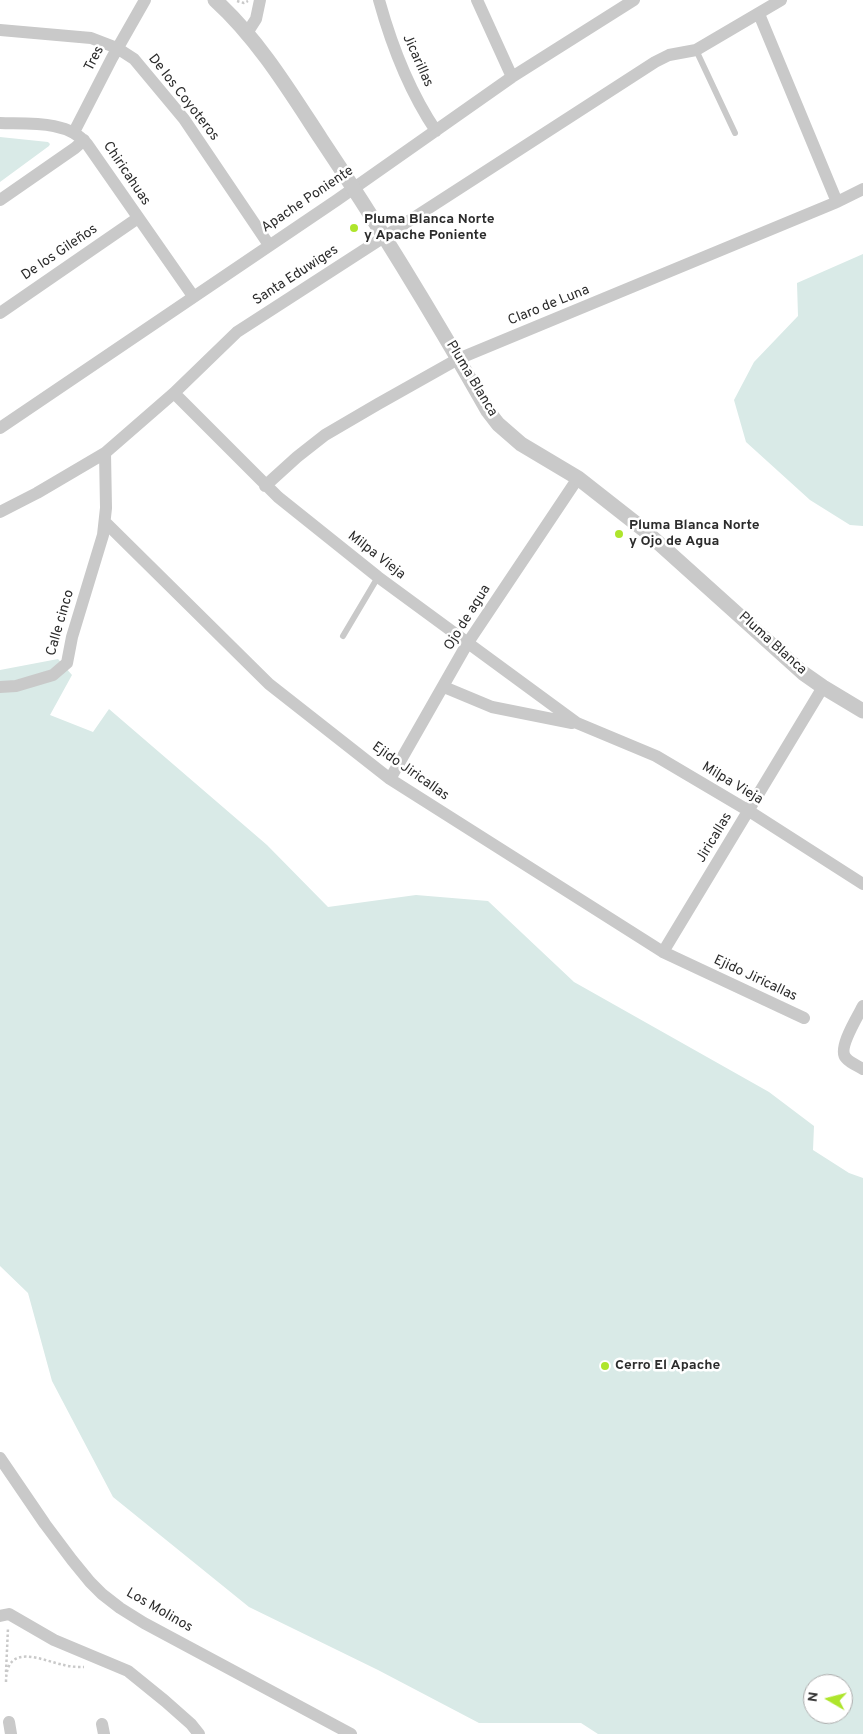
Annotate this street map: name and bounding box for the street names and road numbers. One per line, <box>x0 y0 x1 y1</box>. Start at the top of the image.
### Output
street label: Jicarillas <box>398 32 436 90</box>
street label: Tres <box>82 44 108 74</box>
street label: De los Coyoteros <box>144 51 222 145</box>
street label: Chiricahuas <box>99 139 153 209</box>
street label: Apache Poniente <box>259 163 357 237</box>
street label: De los Gileños <box>19 221 101 285</box>
street label: Santa Eduwiges <box>250 242 342 310</box>
street label: Claro de Luna <box>506 282 592 330</box>
street label: Pluma Blanca <box>442 338 500 420</box>
street label: Milpa Vieja <box>344 528 408 584</box>
street label: Ojo de agua <box>441 582 495 654</box>
street label: Calle cinco <box>44 588 78 658</box>
street label: Pluma Blanca <box>735 609 809 679</box>
street label: Ejido Jiricallas <box>368 739 452 805</box>
street label: Milpa Vieja <box>698 759 766 809</box>
street label: Jiricallas <box>693 810 737 866</box>
street label: Ejido Jiricallas <box>710 952 800 1006</box>
street label: Los Molinos <box>123 1585 195 1637</box>

